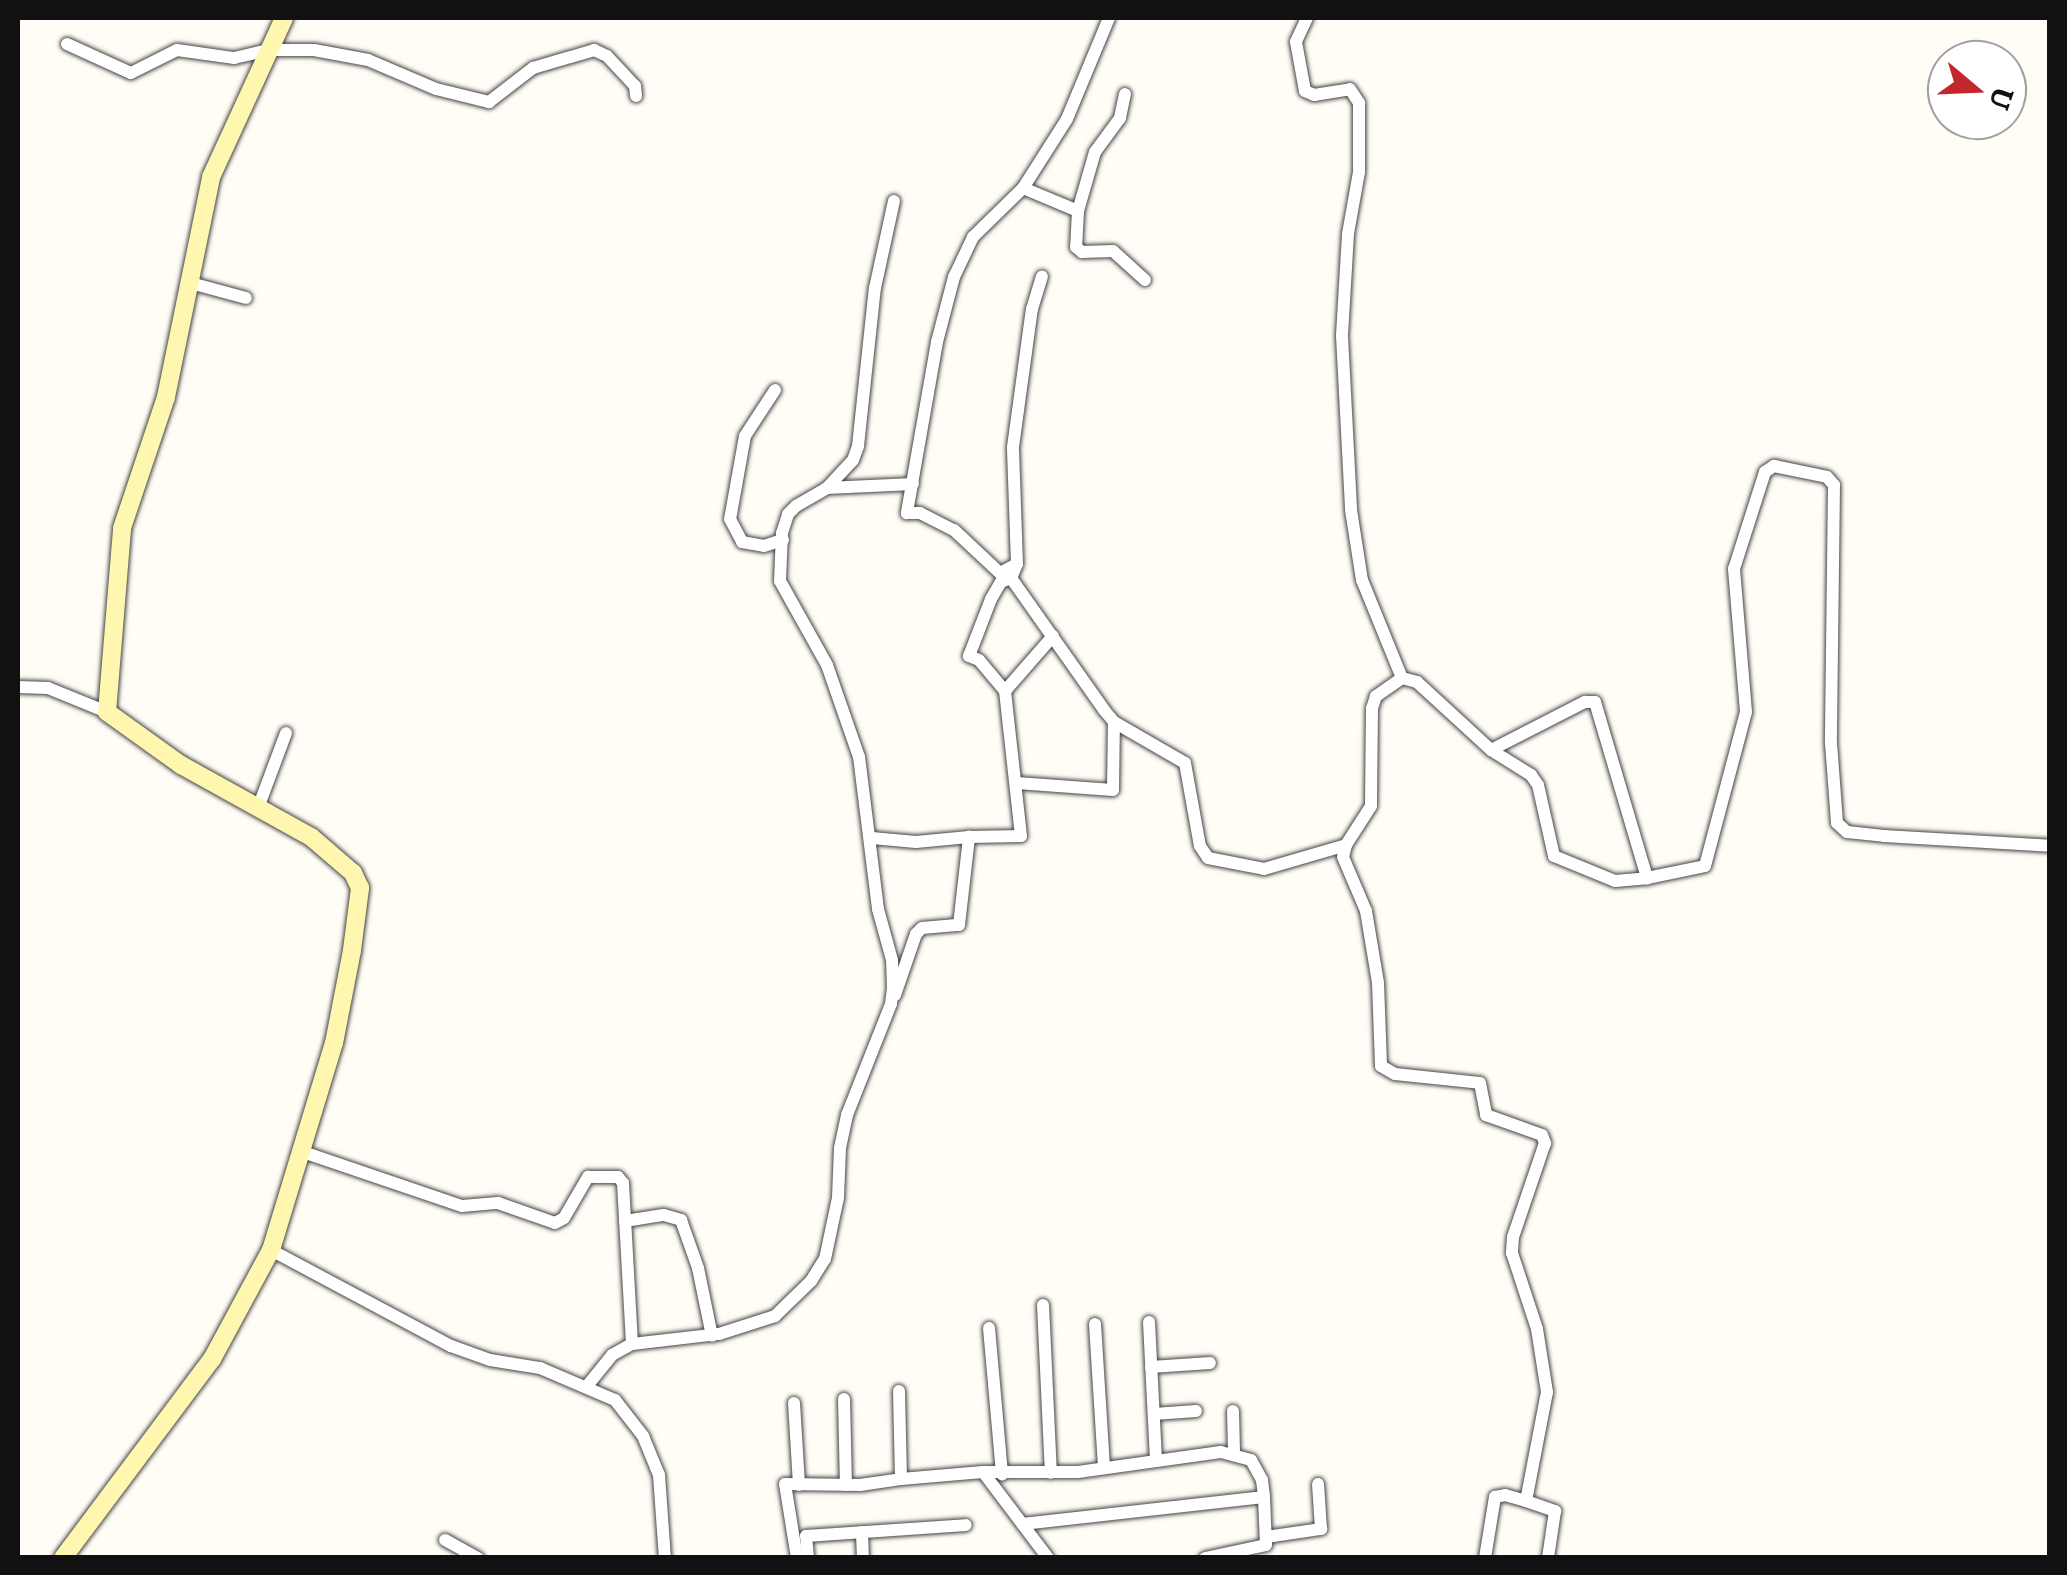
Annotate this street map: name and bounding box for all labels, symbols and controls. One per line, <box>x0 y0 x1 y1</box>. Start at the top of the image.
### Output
north arrow <box>1927 40 2027 140</box>
text: U <box>1980 82 2027 116</box>

